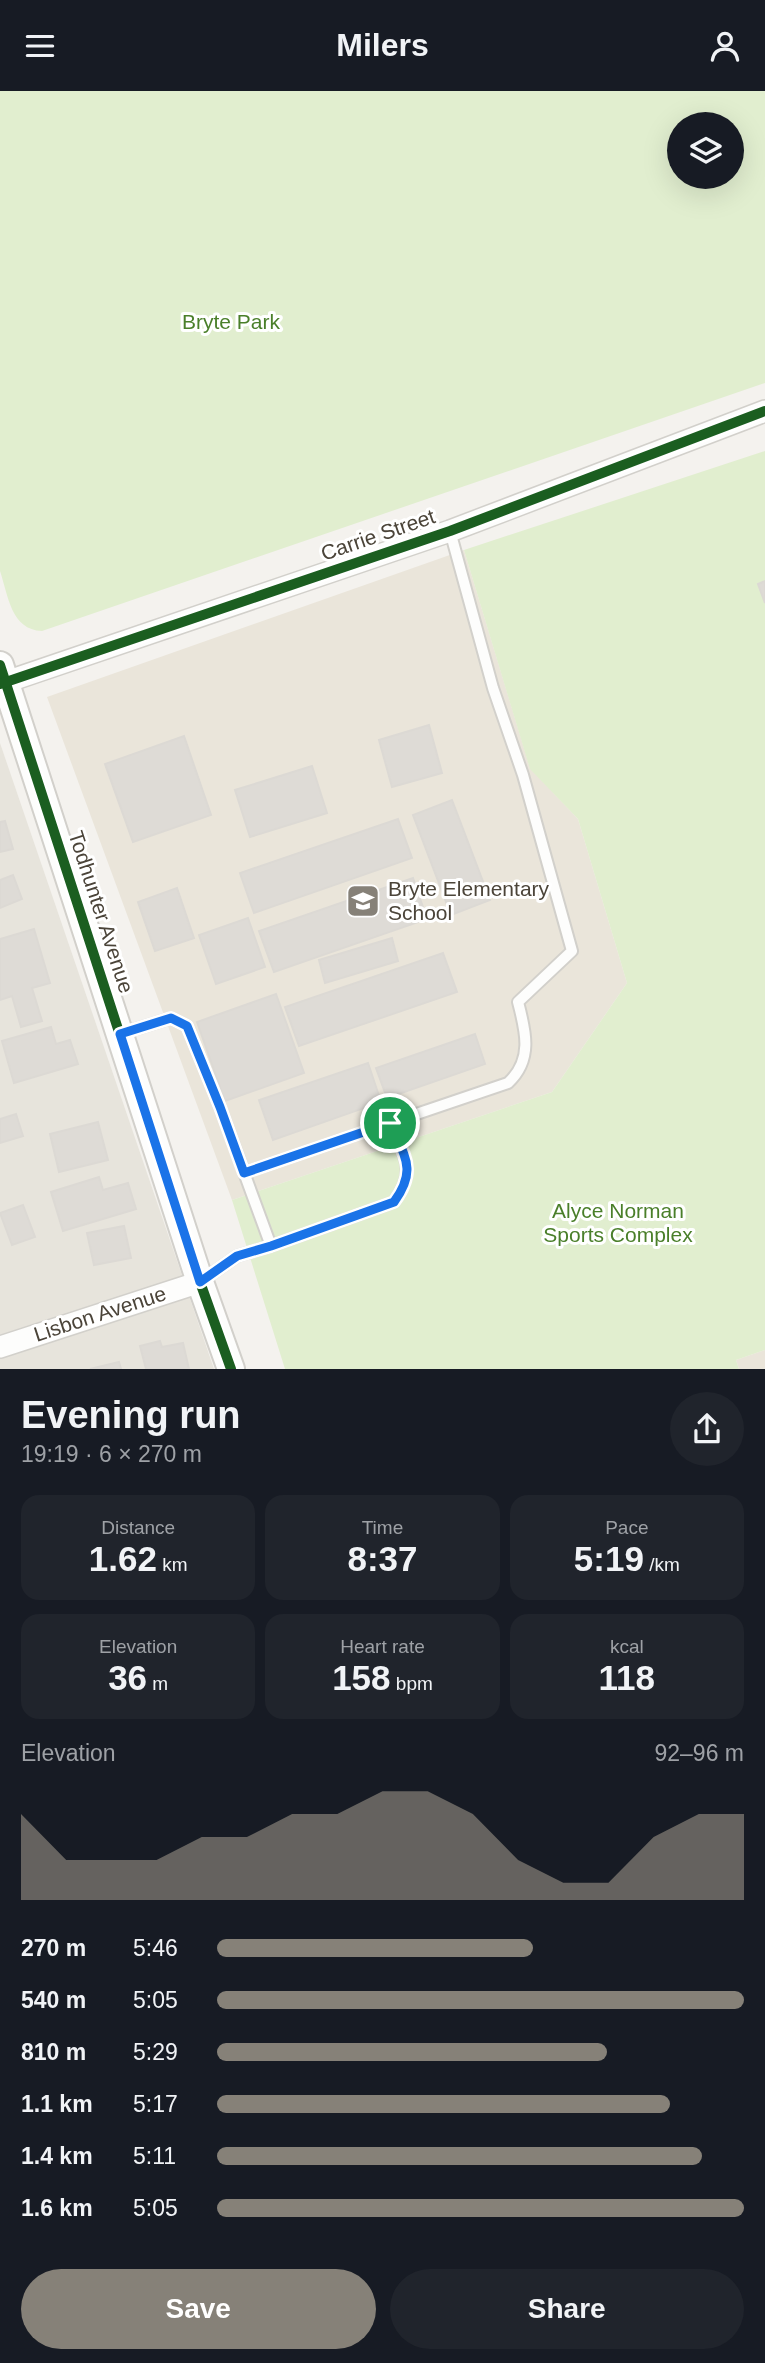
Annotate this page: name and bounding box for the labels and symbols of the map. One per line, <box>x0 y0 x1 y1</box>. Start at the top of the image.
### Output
park label: Bryte Park <box>182 310 281 333</box>
street label: Carrie Street <box>318 504 438 565</box>
street label: Todhunter Avenue <box>64 828 139 996</box>
place label: Bryte Elementary School <box>388 877 550 924</box>
school or university icon: Bryte Elementary School <box>344 882 382 920</box>
pin <box>360 1093 420 1153</box>
park label: Alyce Norman Sports Complex <box>543 1199 693 1246</box>
street label: Lisbon Avenue <box>31 1281 169 1346</box>

